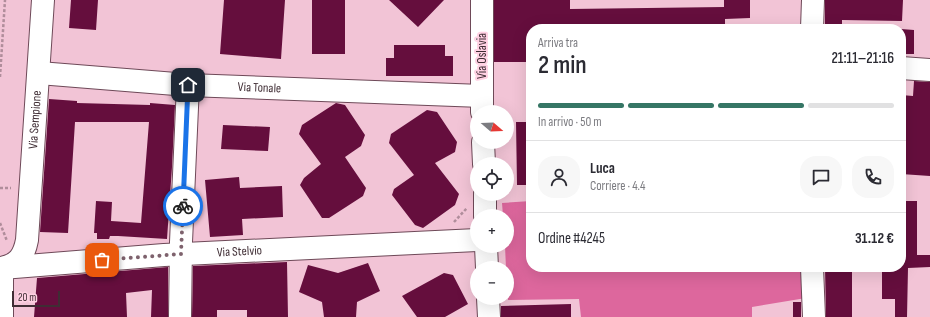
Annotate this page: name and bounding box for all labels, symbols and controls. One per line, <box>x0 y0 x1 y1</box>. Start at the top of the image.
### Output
street label: Via Oslavia <box>474 33 490 79</box>
text: Arriva tra <box>538 35 578 51</box>
text: 21:11–21:16 <box>831 49 894 68</box>
text: 2 min <box>538 50 587 81</box>
pin <box>171 68 205 102</box>
icon: home <box>177 74 199 96</box>
street label: Via Tonale <box>237 79 281 96</box>
street label: Via Sempione <box>25 90 45 149</box>
north arrow <box>470 105 514 149</box>
map controls <box>470 105 514 305</box>
text: In arrivo · 50 m <box>538 114 602 130</box>
button: person <box>538 156 580 198</box>
button: chat <box>800 156 842 198</box>
button: phone <box>852 156 894 198</box>
button: locate <box>470 157 514 201</box>
text: Luca <box>590 159 615 178</box>
text: Corriere · 4.4 <box>590 178 645 194</box>
courier <box>163 186 203 226</box>
icon: bike <box>172 195 194 217</box>
button: + <box>470 209 514 253</box>
text: Ordine #4245 <box>538 229 605 248</box>
text: 31.12 € <box>855 229 894 248</box>
street label: Via Stelvio <box>216 242 262 260</box>
pin <box>85 243 119 277</box>
icon: bag <box>91 249 113 271</box>
button: − <box>470 261 514 305</box>
scale bar <box>12 289 60 308</box>
text: 20 m <box>18 291 36 304</box>

